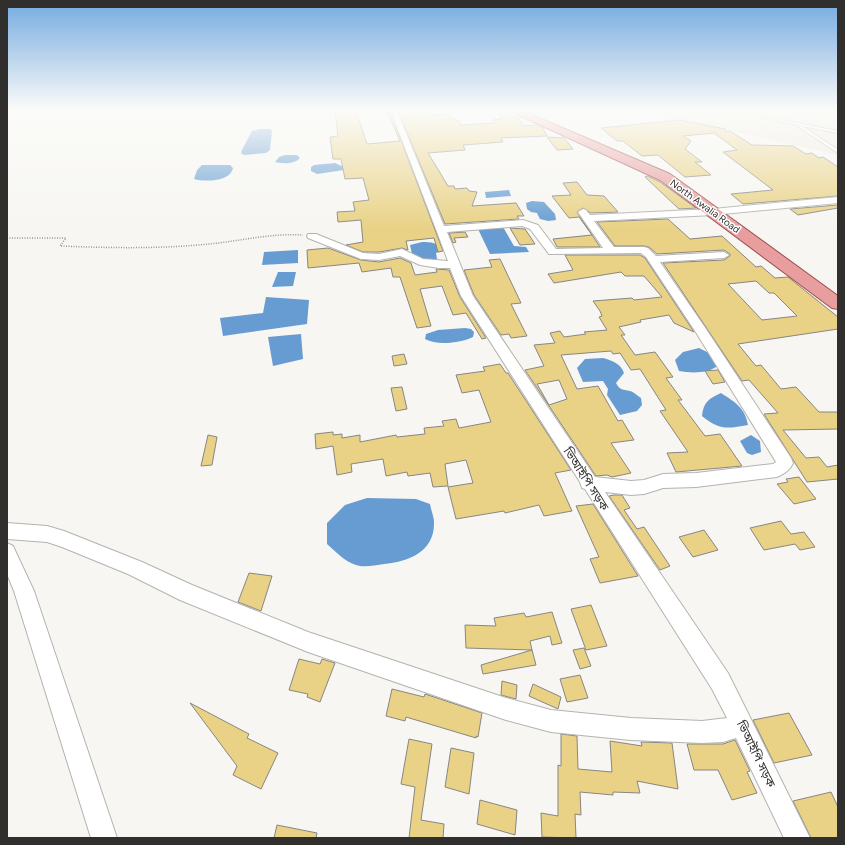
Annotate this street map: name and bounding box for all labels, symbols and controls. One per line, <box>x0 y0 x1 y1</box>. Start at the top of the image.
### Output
street label: North Awalia Road <box>667 176 743 236</box>
street label: ভিআইপি সড়ক <box>560 443 613 513</box>
street label: ভিআইপি সড়ক <box>733 717 779 790</box>

